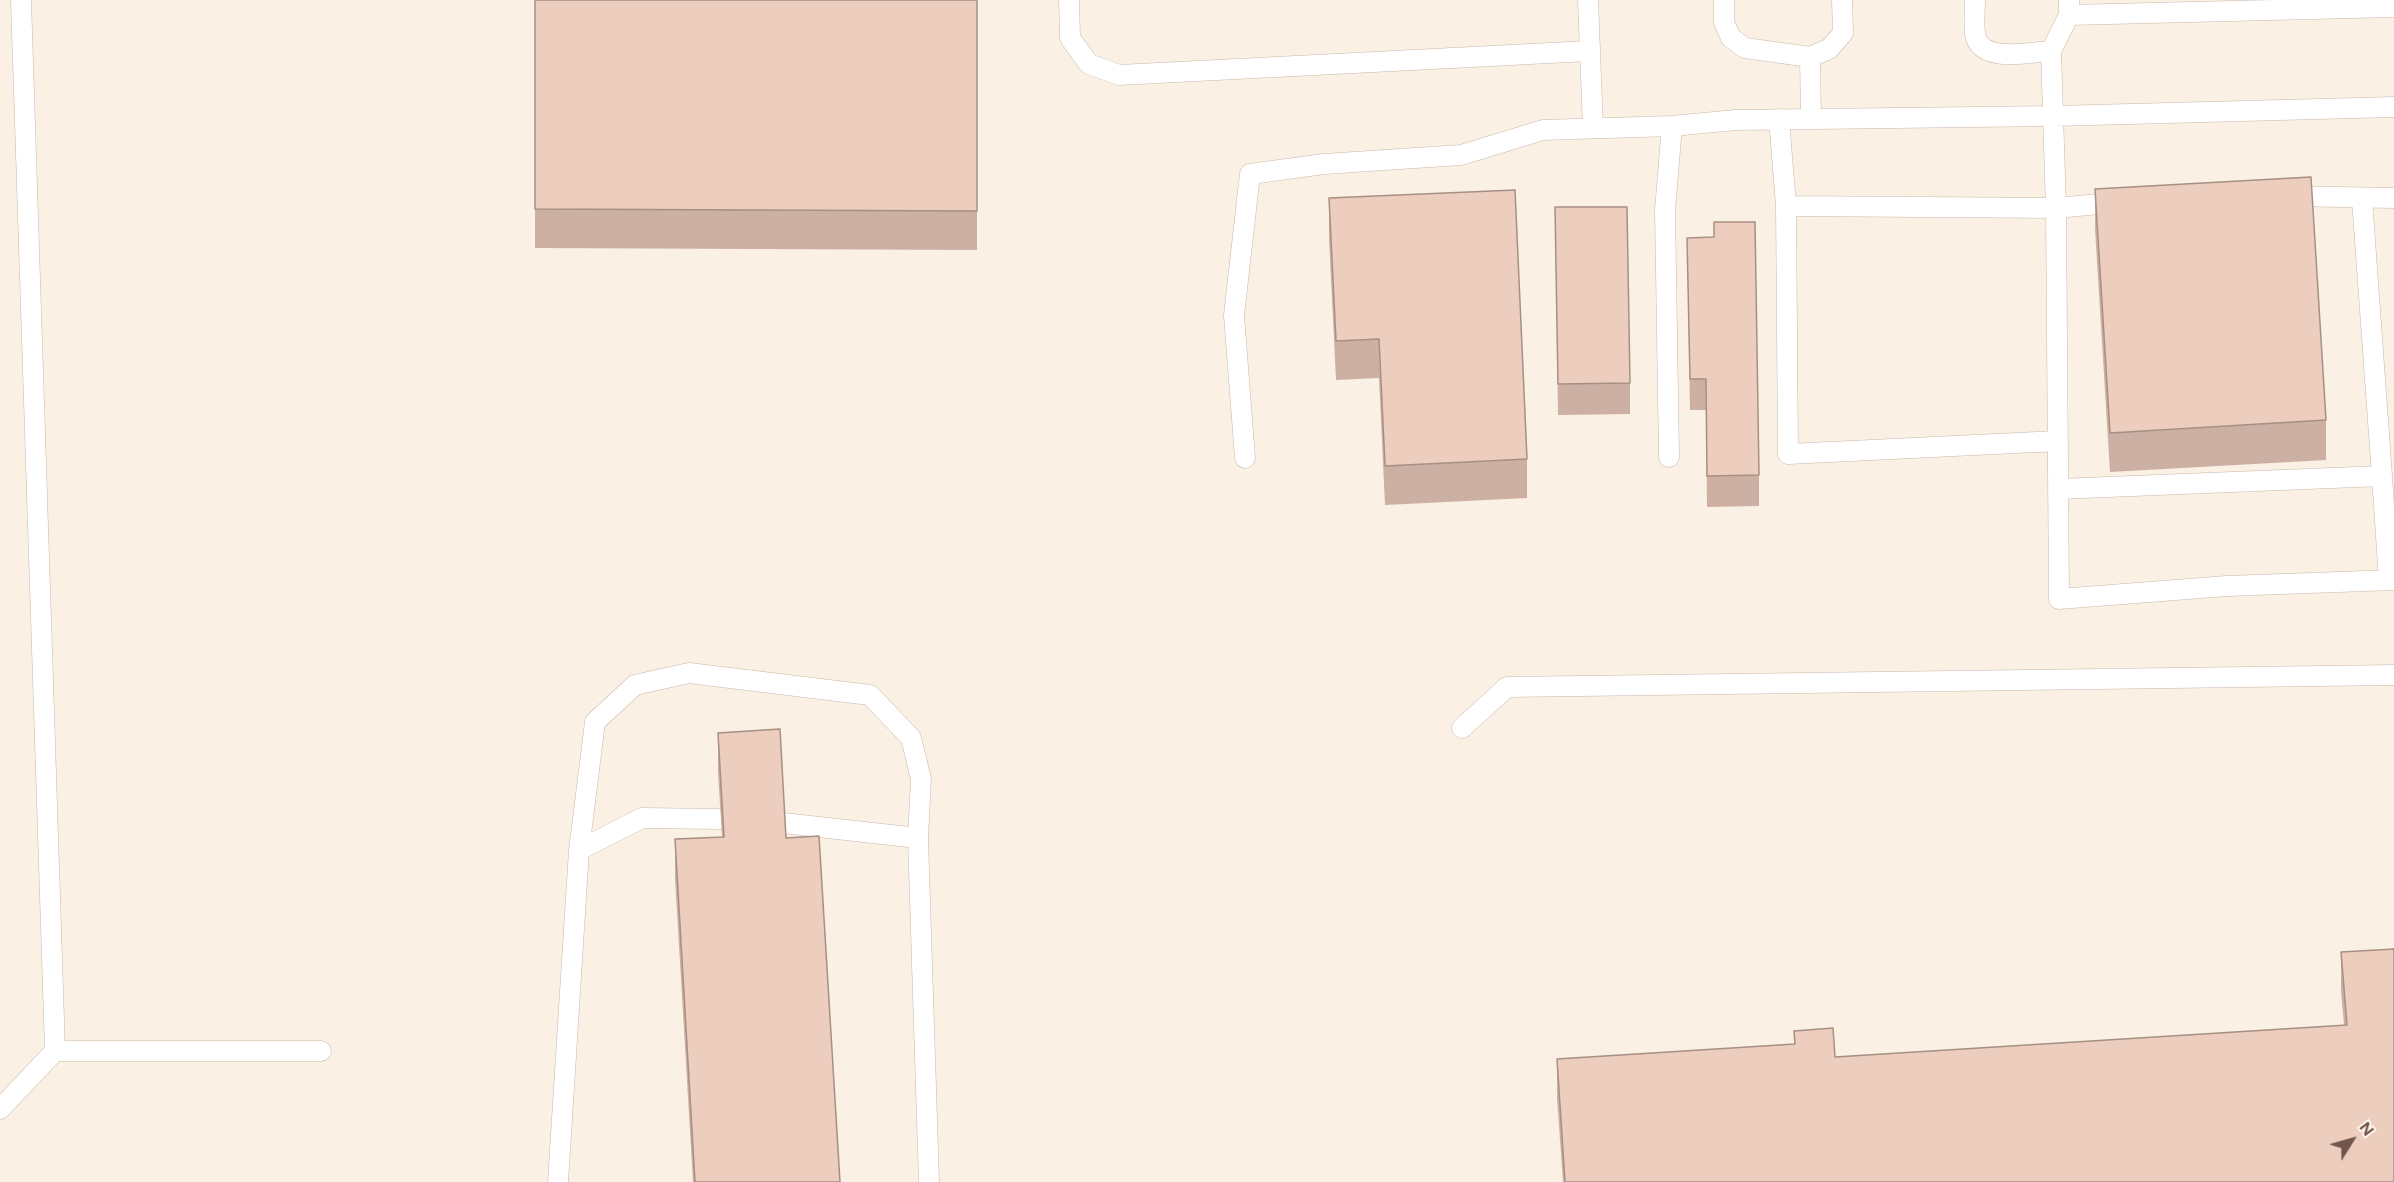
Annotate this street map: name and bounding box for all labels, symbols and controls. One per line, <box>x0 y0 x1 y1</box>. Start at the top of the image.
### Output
north arrow <box>2322 1110 2382 1170</box>
text: N <box>2355 1118 2378 1140</box>

